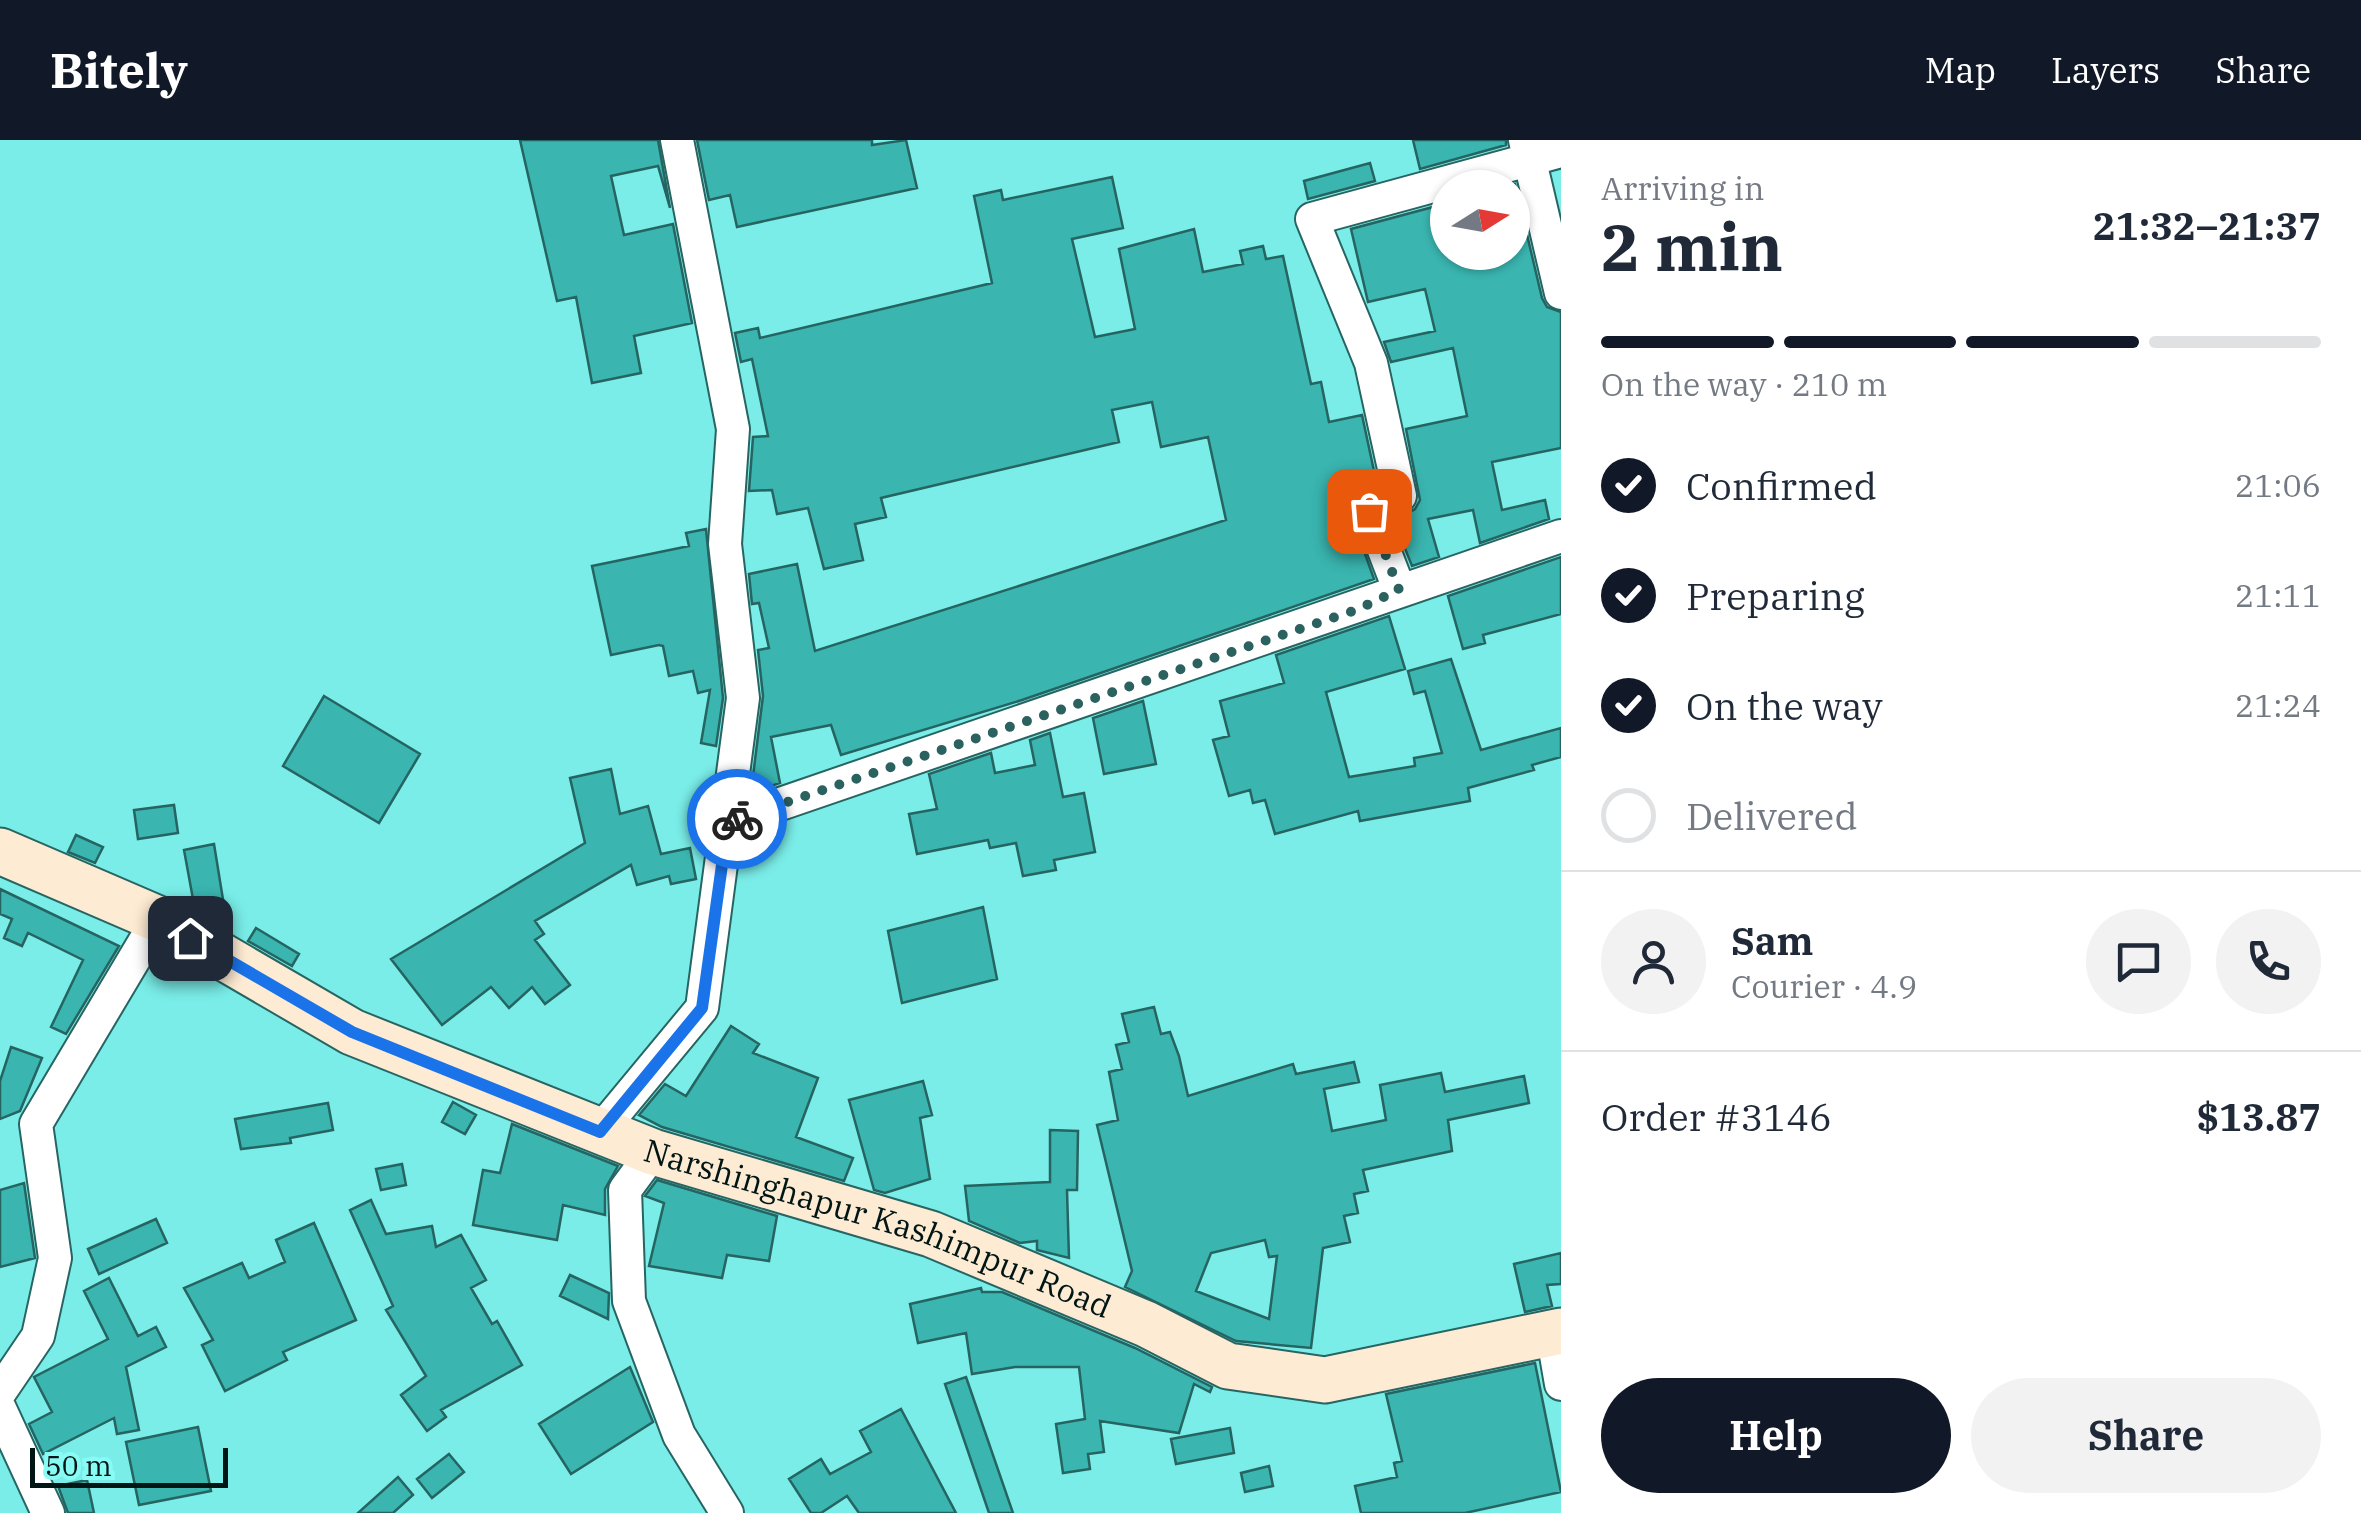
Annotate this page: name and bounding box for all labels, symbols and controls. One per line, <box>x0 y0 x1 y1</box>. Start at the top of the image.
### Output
text: Bitely <box>50 39 188 101</box>
text: Map <box>1925 47 1996 93</box>
text: Layers <box>2051 47 2160 93</box>
text: Share <box>2215 47 2311 93</box>
text: Arriving in <box>1601 167 1764 209</box>
north arrow <box>1430 170 1530 270</box>
map controls <box>1430 170 1530 270</box>
text: 21:32–21:37 <box>2093 201 2321 250</box>
text: 2 min <box>1601 204 1783 289</box>
text: On the way · 210 m <box>1601 363 1887 405</box>
icon: check <box>1601 458 1656 513</box>
text: Confirmed <box>1686 461 1877 510</box>
text: 21:06 <box>2235 464 2321 506</box>
pin <box>1327 469 1412 554</box>
icon: bag <box>1342 484 1397 539</box>
icon: check <box>1601 568 1656 623</box>
text: Preparing <box>1686 571 1865 620</box>
text: 21:11 <box>2235 574 2321 616</box>
icon: check <box>1601 678 1656 733</box>
text: On the way <box>1686 681 1883 730</box>
text: 21:24 <box>2235 684 2321 726</box>
courier <box>687 769 787 869</box>
text: Delivered <box>1686 791 1858 840</box>
icon: bike <box>710 792 765 847</box>
pin <box>148 896 233 981</box>
button: person <box>1601 909 1706 1014</box>
button: chat <box>2086 909 2191 1014</box>
button: phone <box>2216 909 2321 1014</box>
icon: home <box>163 911 218 966</box>
text: Sam <box>1731 916 1814 965</box>
text: Courier · 4.9 <box>1731 965 1917 1007</box>
text: Order #3146 <box>1601 1092 1832 1141</box>
text: $13.87 <box>2196 1092 2321 1141</box>
street label: Narshinghapur Kashimpur Road <box>639 1129 1118 1327</box>
button: Help <box>1601 1378 1951 1493</box>
button: Share <box>1971 1378 2321 1493</box>
scale bar <box>30 1443 228 1488</box>
text: 50 m <box>45 1447 112 1484</box>

